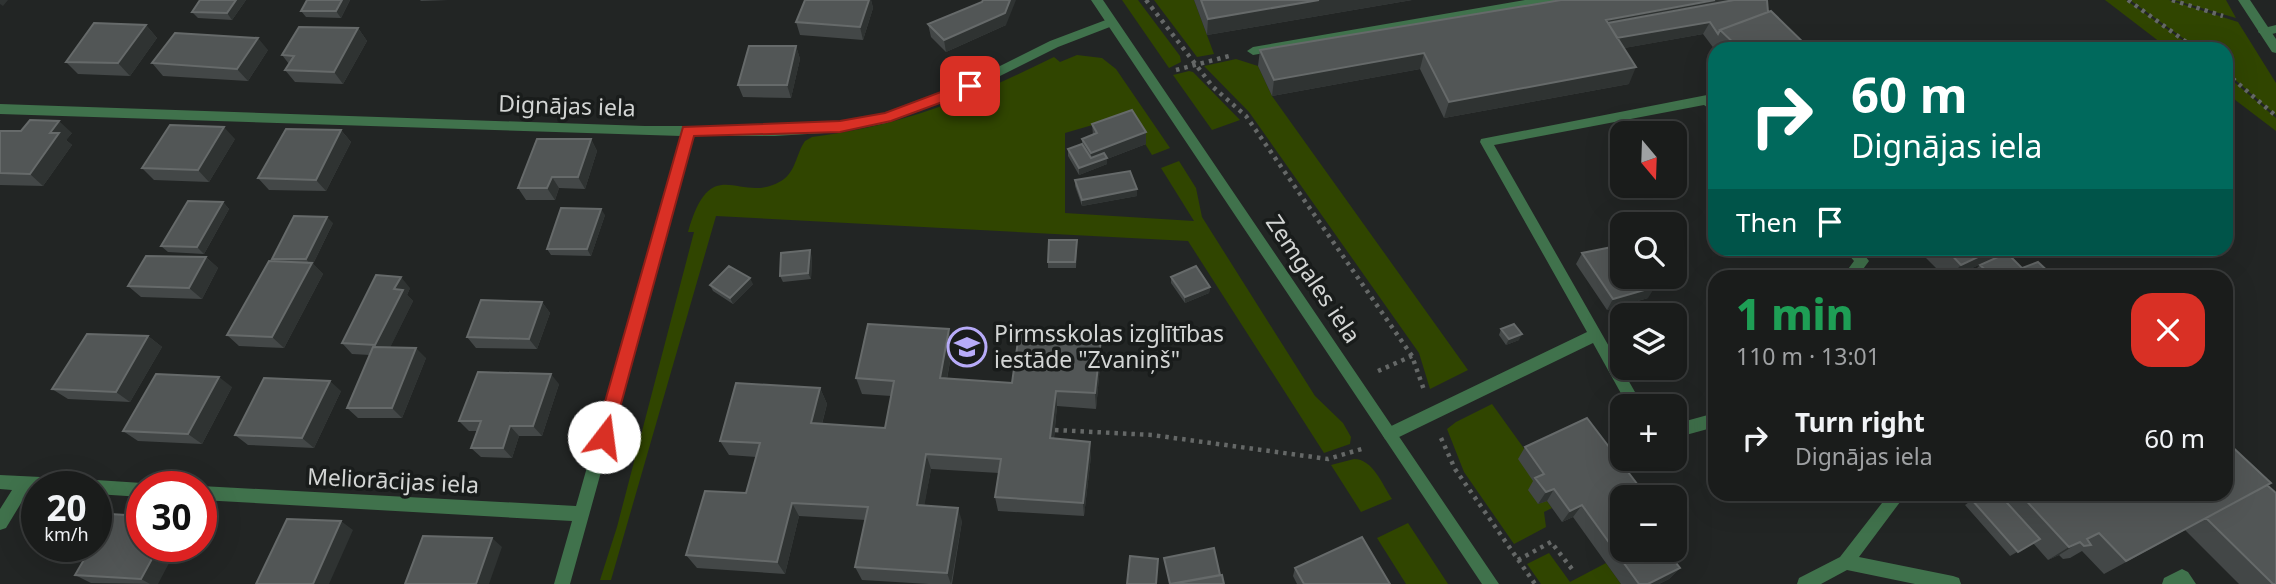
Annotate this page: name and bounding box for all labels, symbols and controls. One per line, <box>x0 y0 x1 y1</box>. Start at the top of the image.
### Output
pin <box>940 56 1000 116</box>
text: 60 m <box>1851 61 1968 127</box>
icon: arrive <box>951 67 989 105</box>
icon: right <box>1736 70 1827 161</box>
street label: Dignājas iela <box>498 87 636 123</box>
north arrow <box>1610 121 1687 198</box>
map controls <box>1610 121 1687 562</box>
text: Dignājas iela <box>1851 124 2042 167</box>
icon: arrive <box>1811 203 1849 241</box>
text: Then <box>1736 204 1797 240</box>
street label: Zemgales iela <box>1259 208 1369 349</box>
button: search <box>1610 212 1687 289</box>
text: 1 min <box>1736 285 1853 342</box>
button: close <box>2131 293 2205 367</box>
button: layers <box>1610 303 1687 380</box>
place label: Pirmsskolas izglītības iestāde "Zvaniņš" <box>994 317 1224 375</box>
school or university icon: Pirmsskolas izglītības iestāde "Zvaniņš" <box>946 326 988 368</box>
text: 110 m · 13:01 <box>1736 340 1880 372</box>
button: + <box>1610 394 1687 471</box>
position arrow <box>567 400 641 474</box>
text: Turn right <box>1795 404 1925 440</box>
icon: right <box>1736 419 1774 457</box>
text: 60 m <box>2144 420 2205 456</box>
text: Dignājas iela <box>1795 440 1933 472</box>
street label: Meliorācijas iela <box>306 460 480 500</box>
speed limit sign: 30 <box>126 471 217 562</box>
text: 20 <box>46 484 87 531</box>
button: − <box>1610 485 1687 562</box>
text: km/h <box>44 522 89 546</box>

